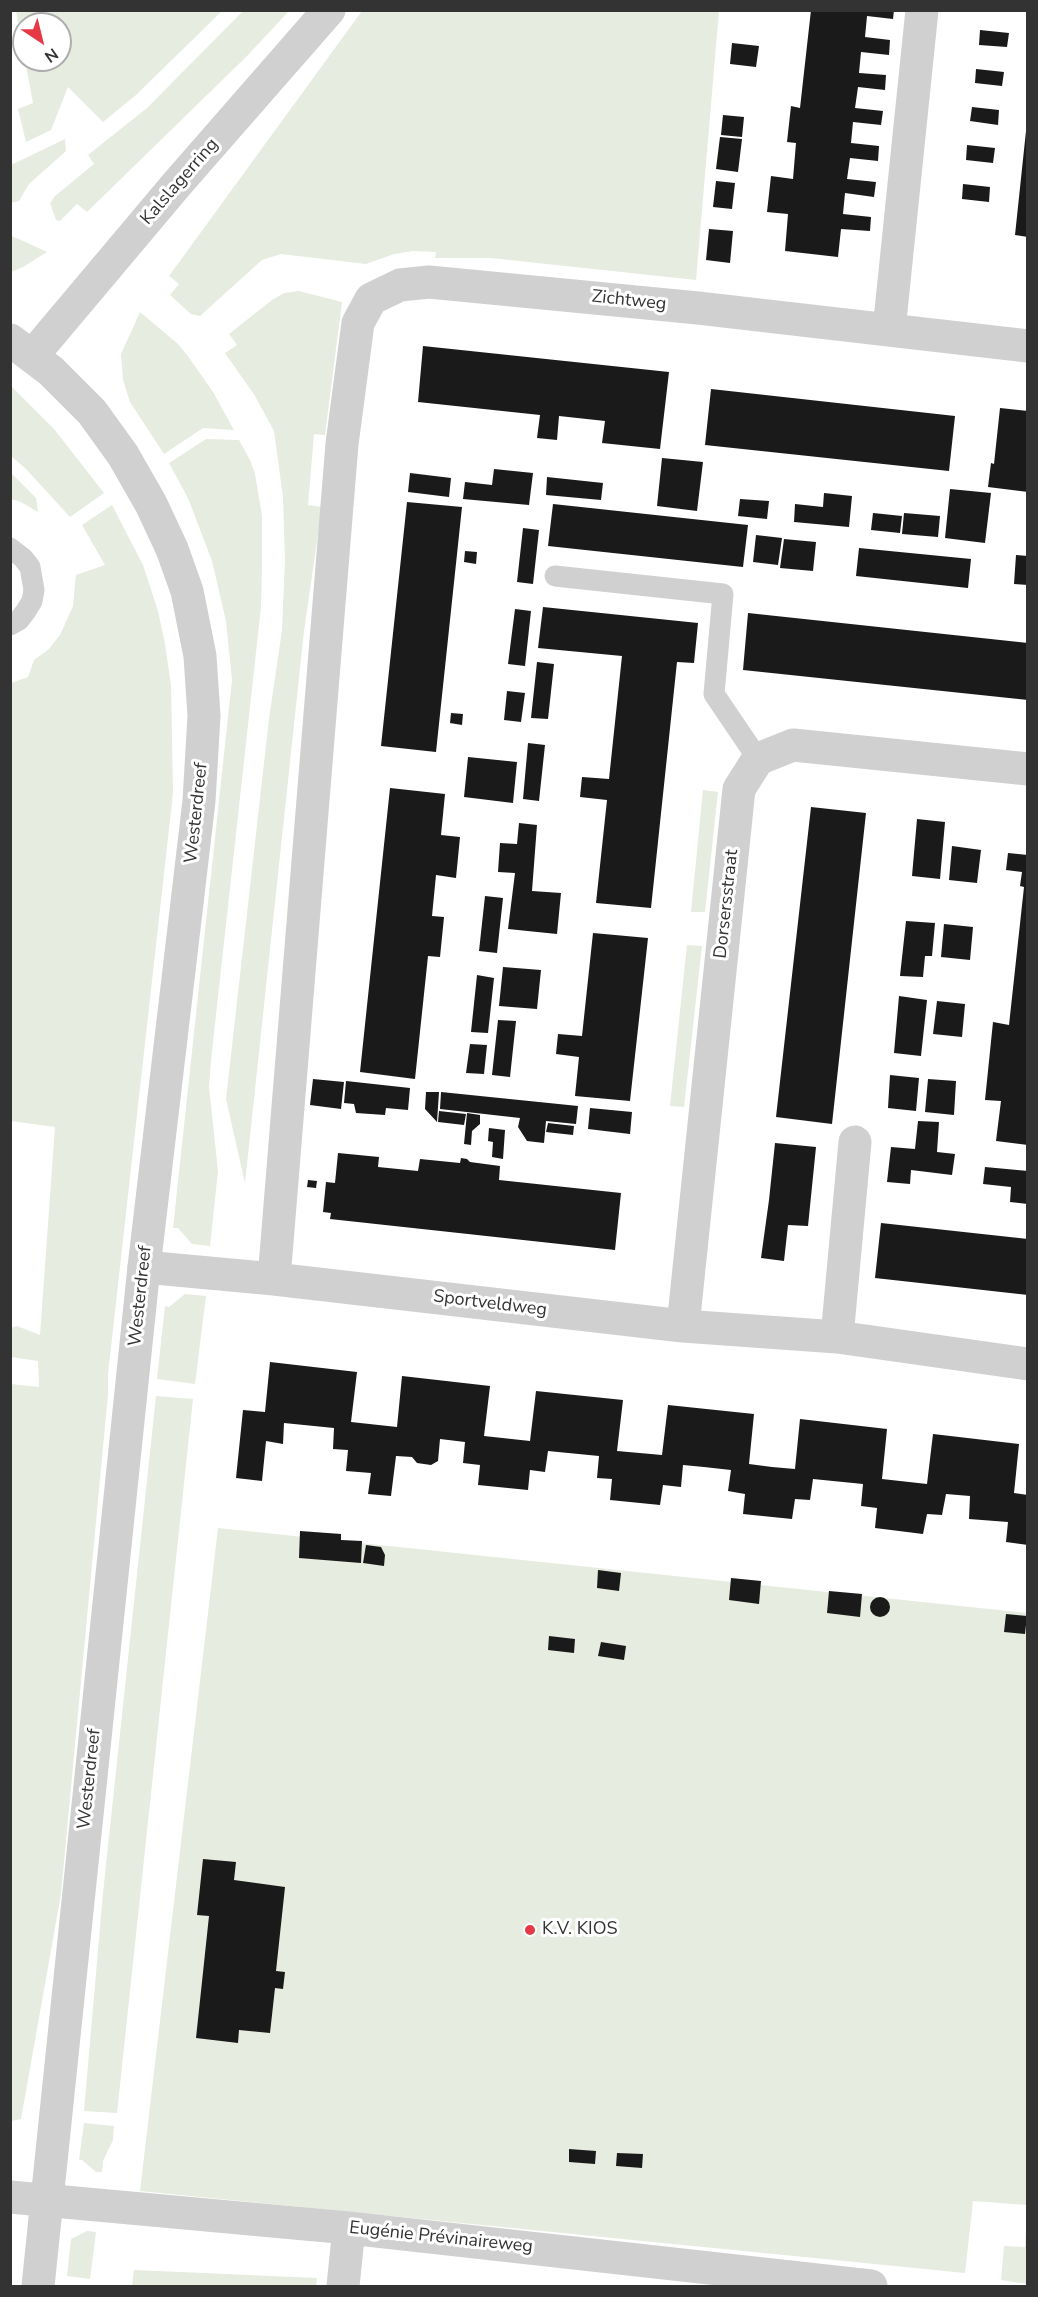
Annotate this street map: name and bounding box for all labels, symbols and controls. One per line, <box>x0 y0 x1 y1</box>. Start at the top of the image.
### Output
north arrow <box>12 12 72 72</box>
text: N <box>40 43 62 68</box>
street label: Kalslagerring <box>137 134 223 230</box>
street label: Zichtweg <box>591 286 667 316</box>
street label: Westerdreef <box>181 762 213 864</box>
street label: Dorsersstraat <box>711 848 743 960</box>
street label: Westerdreef <box>125 1245 157 1347</box>
street label: Sportveldweg <box>432 1286 548 1322</box>
street label: Westerdreef <box>74 1728 106 1830</box>
place label: K.V. KIOS <box>542 1919 618 1941</box>
marker: K.V. KIOS <box>523 1923 537 1937</box>
street label: Eugénie Prévinaireweg <box>348 2218 534 2258</box>

